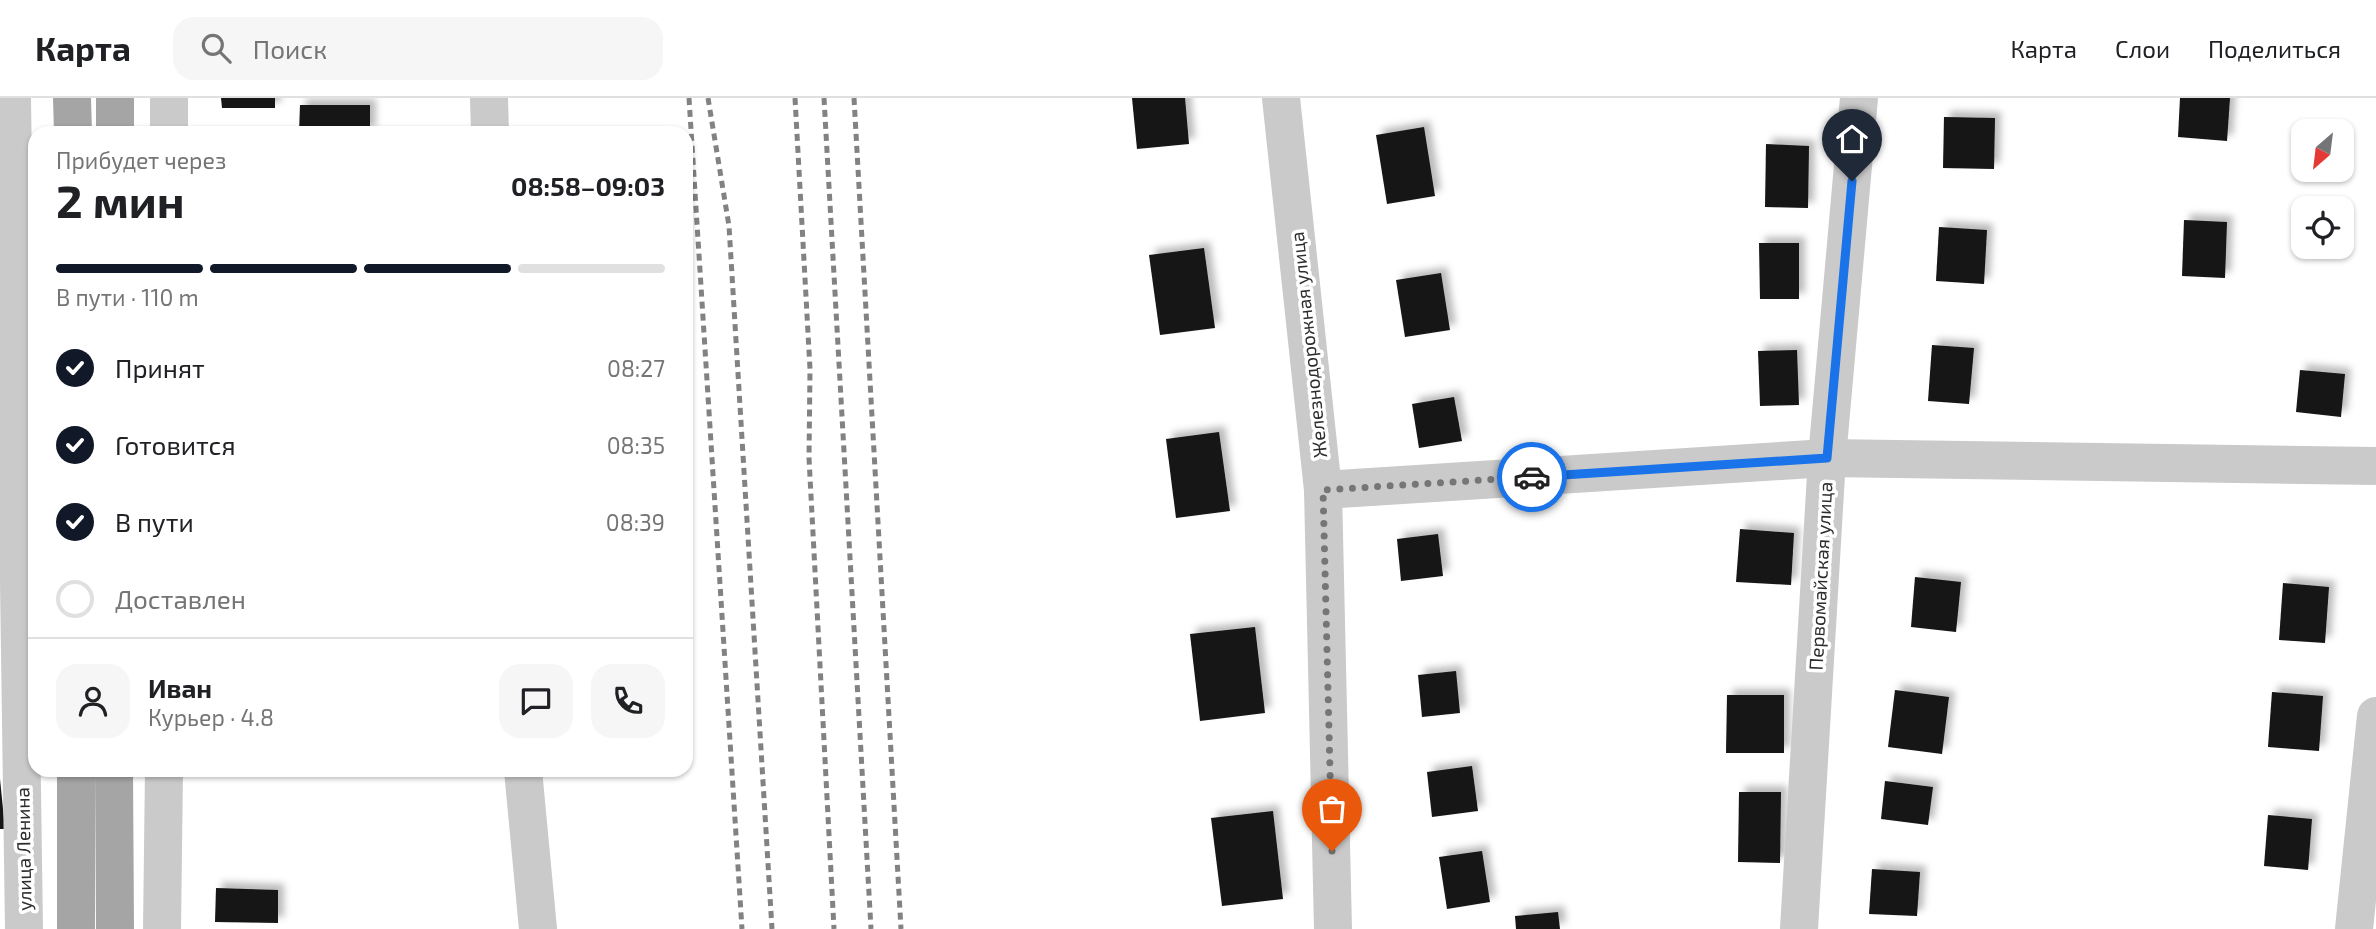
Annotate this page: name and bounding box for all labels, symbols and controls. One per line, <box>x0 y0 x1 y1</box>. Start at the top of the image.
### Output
search box <box>173 17 663 80</box>
text: Карта <box>35 28 131 68</box>
icon: search <box>197 29 235 67</box>
text: Поиск <box>253 33 327 64</box>
text: Карта <box>2010 34 2077 63</box>
text: Слои <box>2115 34 2170 63</box>
text: Поделиться <box>2208 34 2341 63</box>
pin <box>1822 109 1882 181</box>
north arrow <box>2291 119 2354 182</box>
map controls <box>2291 119 2354 259</box>
icon: home <box>1833 120 1871 158</box>
text: Прибудет через <box>56 146 226 174</box>
text: 08:58–09:03 <box>511 170 665 201</box>
text: 2 мин <box>56 172 185 227</box>
button: locate <box>2291 196 2354 259</box>
street label: Железнодорожная улица <box>1285 231 1332 459</box>
text: В пути · 110 m <box>56 283 199 311</box>
icon: check <box>56 349 94 387</box>
text: Принят <box>115 352 205 383</box>
text: 08:27 <box>607 354 665 382</box>
icon: check <box>56 426 94 464</box>
text: Готовится <box>115 429 236 460</box>
text: 08:35 <box>607 431 665 459</box>
courier <box>1497 442 1567 512</box>
icon: car <box>1513 458 1551 496</box>
street label: Первомайская улица <box>1804 481 1837 671</box>
icon: check <box>56 503 94 541</box>
text: В пути <box>115 506 194 537</box>
text: 08:39 <box>606 508 665 536</box>
text: Доставлен <box>115 583 246 614</box>
button: person <box>56 664 130 738</box>
button: chat <box>499 664 573 738</box>
button: phone <box>591 664 665 738</box>
text: Иван <box>148 672 212 703</box>
text: Курьер · 4.8 <box>148 703 274 731</box>
pin <box>1302 779 1362 851</box>
street label: улица Ленина <box>10 787 37 911</box>
icon: bag <box>1313 790 1351 828</box>

